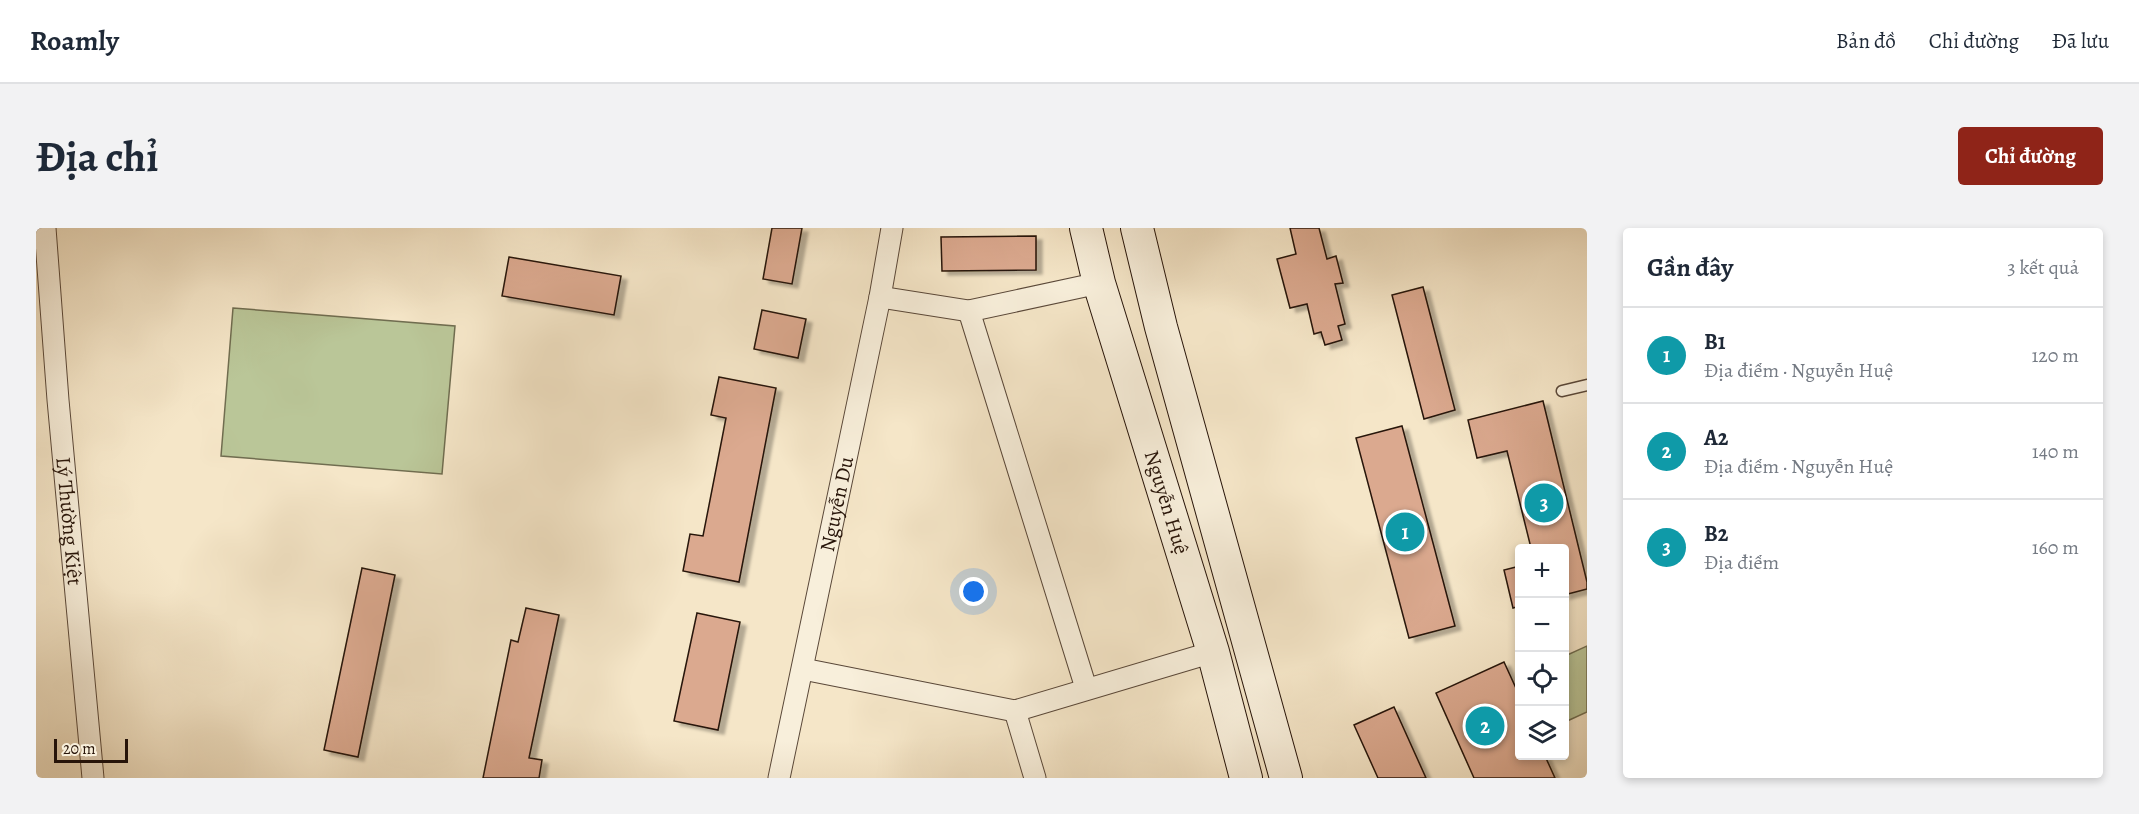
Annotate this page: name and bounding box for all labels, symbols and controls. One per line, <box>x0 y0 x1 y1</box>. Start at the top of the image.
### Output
text: Roamly <box>30 22 119 60</box>
text: Bản đồ <box>1836 27 1896 55</box>
text: Chỉ đường <box>1929 27 2019 55</box>
text: Đã lưu <box>2052 27 2109 55</box>
button: Chỉ đường <box>1958 127 2103 185</box>
text: Địa chỉ <box>36 128 158 185</box>
text: Gần đây <box>1647 250 1733 285</box>
text: 3 kết quả <box>2007 254 2079 281</box>
text: B1 <box>1704 327 1726 357</box>
text: 1 <box>1663 342 1670 369</box>
text: 120 m <box>2031 342 2079 369</box>
text: Địa điểm · Nguyễn Huệ <box>1704 357 1893 384</box>
text: A2 <box>1704 423 1728 453</box>
text: 2 <box>1662 438 1671 465</box>
text: 140 m <box>2032 438 2079 465</box>
street label: Nguyễn Huệ <box>1138 447 1196 558</box>
street label: Nguyễn Du <box>813 453 860 554</box>
text: Địa điểm · Nguyễn Huệ <box>1704 453 1893 480</box>
street label: Lý Thường Kiệt <box>49 456 89 587</box>
pin: 3 <box>1524 480 1564 526</box>
pin: 1 <box>1386 510 1424 554</box>
text: B2 <box>1704 519 1728 549</box>
text: 3 <box>1662 534 1671 561</box>
text: 160 m <box>2032 534 2079 561</box>
map controls <box>1515 544 1569 760</box>
button: + <box>1515 544 1569 598</box>
text: Địa điểm <box>1704 549 1779 576</box>
your location <box>959 577 988 606</box>
button: − <box>1515 598 1569 652</box>
button: locate <box>1515 652 1569 706</box>
pin: 2 <box>1466 704 1504 748</box>
button: layers <box>1515 706 1569 760</box>
scale bar <box>54 736 128 764</box>
text: 20 m <box>63 738 96 760</box>

